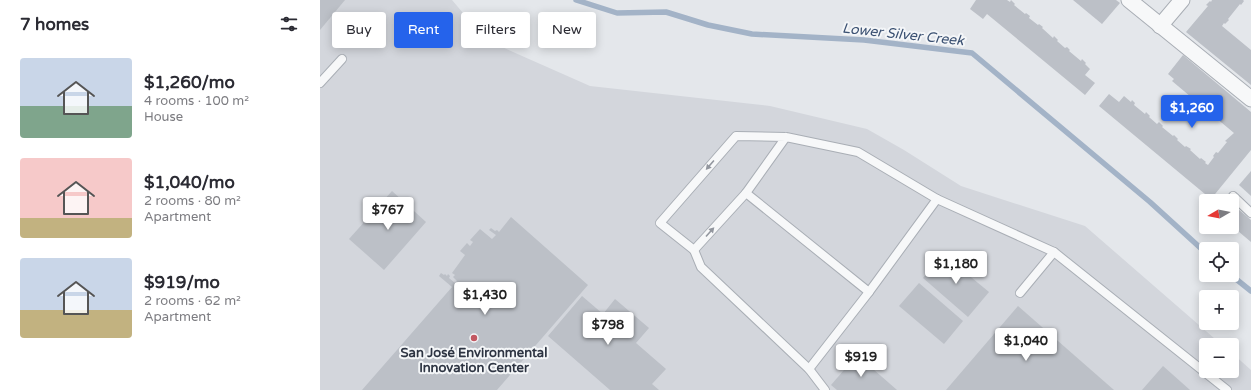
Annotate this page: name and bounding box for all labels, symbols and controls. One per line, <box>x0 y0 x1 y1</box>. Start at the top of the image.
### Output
chip: Buy <box>332 12 386 48</box>
chip: Rent <box>394 12 453 48</box>
chip: Filters <box>461 12 530 48</box>
chip: New <box>538 12 596 48</box>
icon: filters <box>278 13 300 35</box>
text: 7 homes <box>20 14 89 35</box>
water label: Lower Silver Creek <box>841 20 966 49</box>
text: $1,260/mo <box>144 72 235 93</box>
icon: home <box>52 74 100 122</box>
text: 4 rooms · 100 m² <box>144 93 249 109</box>
pin: $1,260 <box>1159 95 1225 129</box>
text: $1,260 <box>1170 100 1214 116</box>
text: House <box>144 109 183 125</box>
one-way arrow <box>706 160 715 171</box>
text: $1,040/mo <box>144 172 235 193</box>
icon: home <box>52 174 100 222</box>
text: 2 rooms · 80 m² <box>144 193 241 209</box>
north arrow <box>1199 194 1239 234</box>
map controls <box>1199 194 1239 378</box>
pin: $767 <box>364 197 412 231</box>
text: $767 <box>372 202 404 218</box>
text: Apartment <box>144 209 211 225</box>
one-way arrow <box>705 227 715 237</box>
button: locate <box>1199 242 1239 282</box>
pin: $1,180 <box>923 251 989 285</box>
text: $1,180 <box>934 256 978 272</box>
text: $919/mo <box>144 272 220 293</box>
icon: home <box>52 274 100 322</box>
pin: $1,430 <box>452 282 518 316</box>
text: $1,430 <box>463 287 507 303</box>
button: + <box>1199 290 1239 330</box>
text: 2 rooms · 62 m² <box>144 293 241 309</box>
text: Apartment <box>144 309 211 325</box>
pin: $798 <box>584 312 632 346</box>
text: $798 <box>592 317 624 333</box>
pin: $1,040 <box>993 328 1059 362</box>
marker: San José Environmental Innovation Center <box>469 333 479 343</box>
text: $1,040 <box>1004 333 1048 349</box>
button: − <box>1199 338 1239 378</box>
pin: $919 <box>837 344 885 378</box>
place label: San José Environmental Innovation Center <box>401 345 547 376</box>
text: $919 <box>845 349 877 365</box>

